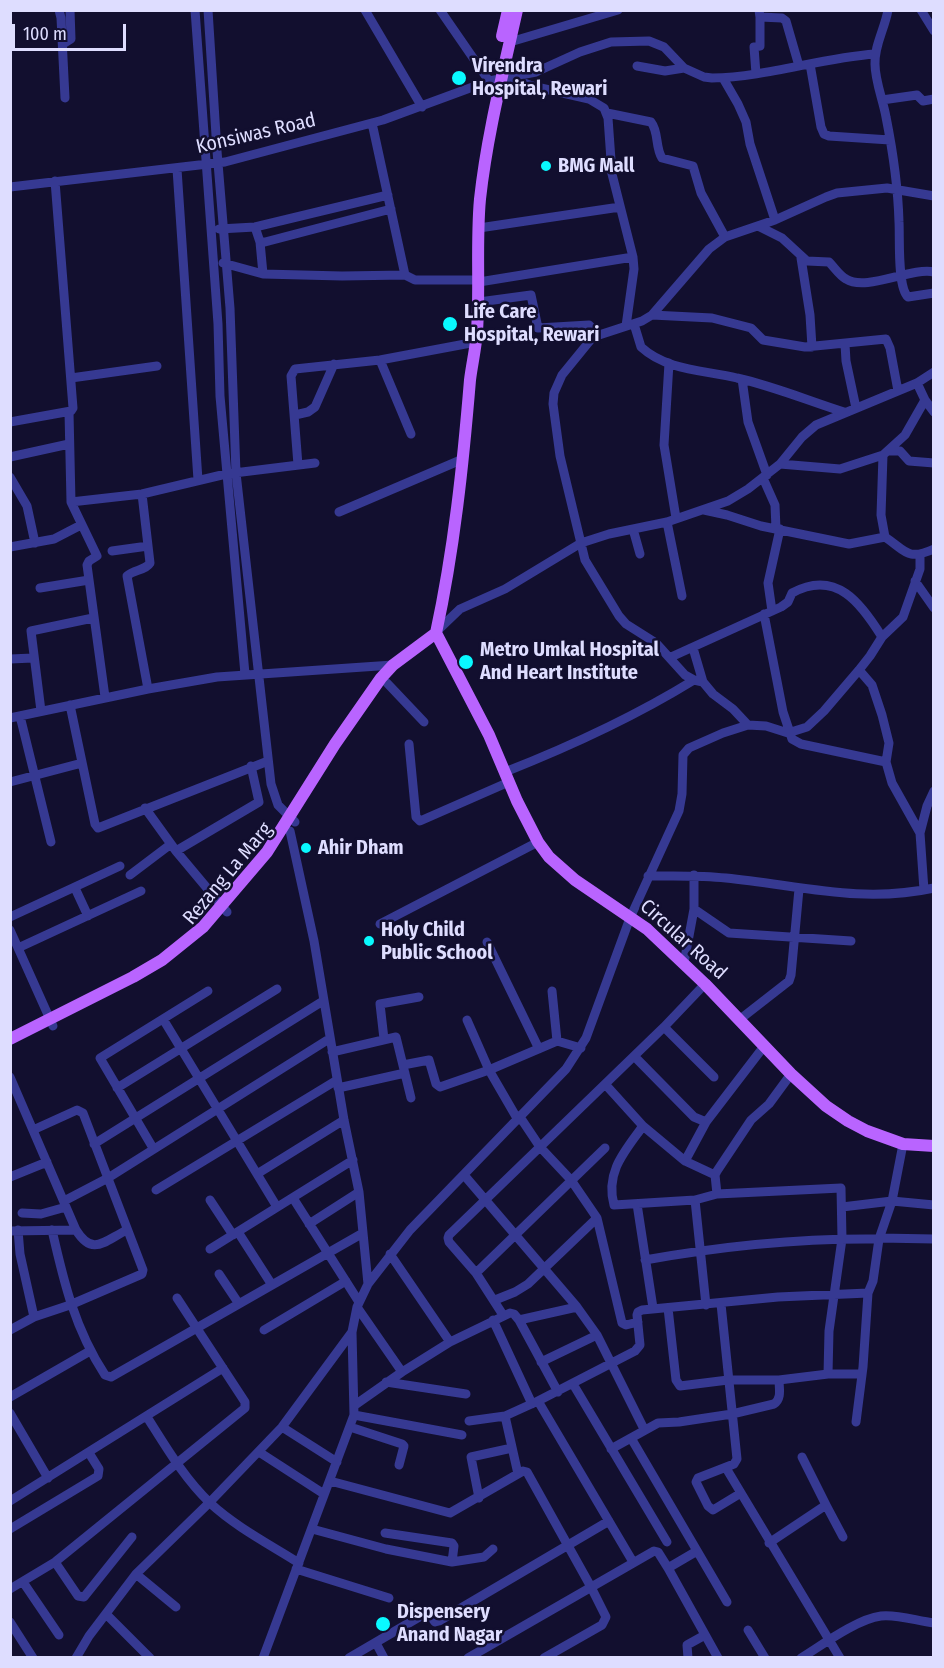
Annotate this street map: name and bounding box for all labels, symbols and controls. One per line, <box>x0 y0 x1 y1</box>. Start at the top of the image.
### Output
scale bar <box>15 12 129 50</box>
text: 100 m <box>23 23 67 45</box>
place label: Virendra Hospital, Rewari <box>472 54 607 101</box>
marker: Virendra Hospital, Rewari <box>450 69 468 87</box>
street label: Konsiwas Road <box>194 109 318 159</box>
place label: BMG Mall <box>558 154 634 178</box>
marker: BMG Mall <box>539 159 553 173</box>
place label: Life Care Hospital, Rewari <box>464 300 599 347</box>
marker: Life Care Hospital, Rewari <box>441 315 459 333</box>
place label: Metro Umkal Hospital And Heart Institute <box>480 638 659 685</box>
marker: Metro Umkal Hospital And Heart Institute <box>457 653 475 671</box>
street label: Rezang La Marg <box>178 818 278 930</box>
place label: Ahir Dham <box>318 836 404 860</box>
marker: Ahir Dham <box>299 841 313 855</box>
street label: Circular Road <box>635 895 731 985</box>
place label: Holy Child Public School <box>381 918 493 965</box>
marker: Holy Child Public School <box>362 934 376 948</box>
place label: Dispensery Anand Nagar <box>397 1600 502 1647</box>
marker: Dispensery Anand Nagar <box>374 1615 392 1633</box>

